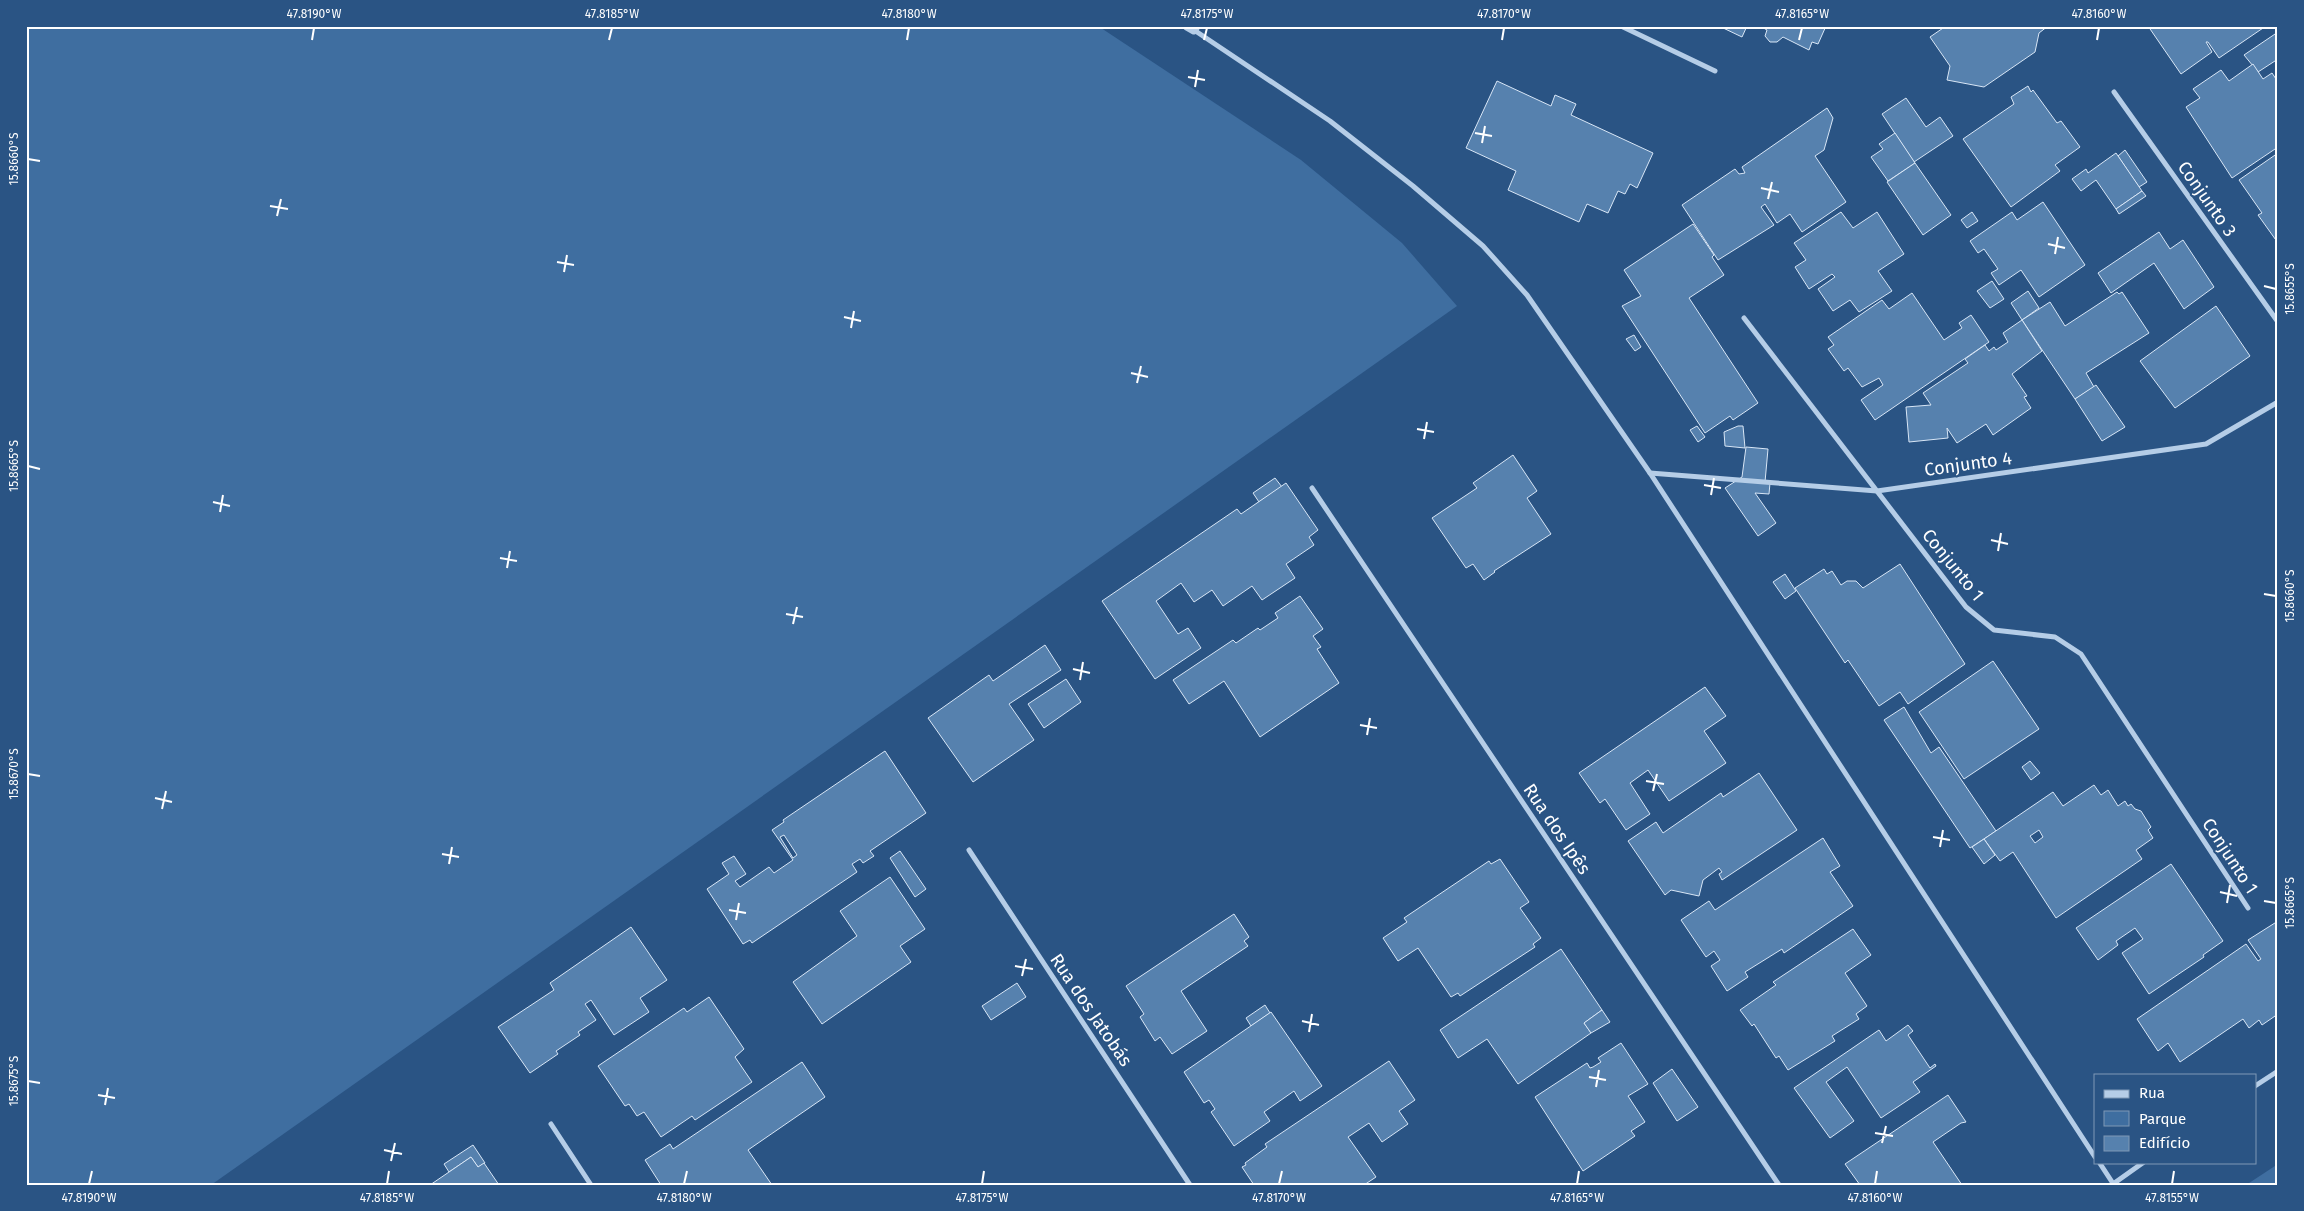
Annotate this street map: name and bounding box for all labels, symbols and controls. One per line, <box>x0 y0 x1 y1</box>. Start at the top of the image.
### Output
text: 47.8190°W <box>287 7 342 21</box>
text: 47.8185°W <box>585 7 639 21</box>
text: 47.8180°W <box>881 7 937 21</box>
text: 47.8175°W <box>1181 7 1234 21</box>
text: 47.8170°W <box>1477 7 1531 21</box>
text: 47.8165°W <box>1775 7 1829 21</box>
text: 47.8160°W <box>2071 7 2127 21</box>
text: 15.8660°S <box>7 132 21 186</box>
street label: Conjunto 3 <box>2173 157 2241 241</box>
text: 15.8655°S <box>2283 263 2297 315</box>
text: 15.8665°S <box>7 439 21 492</box>
street label: Conjunto 4 <box>1923 447 2013 481</box>
street label: Conjunto 1 <box>1917 525 1989 605</box>
text: 15.8660°S <box>2283 569 2297 623</box>
text: 15.8670°S <box>7 748 21 800</box>
street label: Rua dos Ipês <box>1519 779 1595 879</box>
street label: Conjunto 1 <box>2197 814 2263 898</box>
text: 15.8665°S <box>2283 876 2297 929</box>
street label: Rua dos Jatobás <box>1045 950 1137 1070</box>
text: 15.8675°S <box>7 1055 21 1106</box>
legend <box>2094 1074 2256 1164</box>
text: Rua <box>2139 1084 2165 1102</box>
text: Parque <box>2139 1110 2186 1128</box>
text: Edifício <box>2139 1134 2190 1152</box>
text: 47.8190°W <box>62 1191 117 1205</box>
text: 47.8185°W <box>360 1191 414 1205</box>
text: 47.8180°W <box>656 1191 712 1205</box>
text: 47.8175°W <box>956 1191 1009 1205</box>
text: 47.8170°W <box>1252 1191 1306 1205</box>
text: 47.8165°W <box>1550 1191 1604 1205</box>
text: 47.8160°W <box>1847 1191 1903 1205</box>
text: 47.8155°W <box>2145 1191 2199 1205</box>

